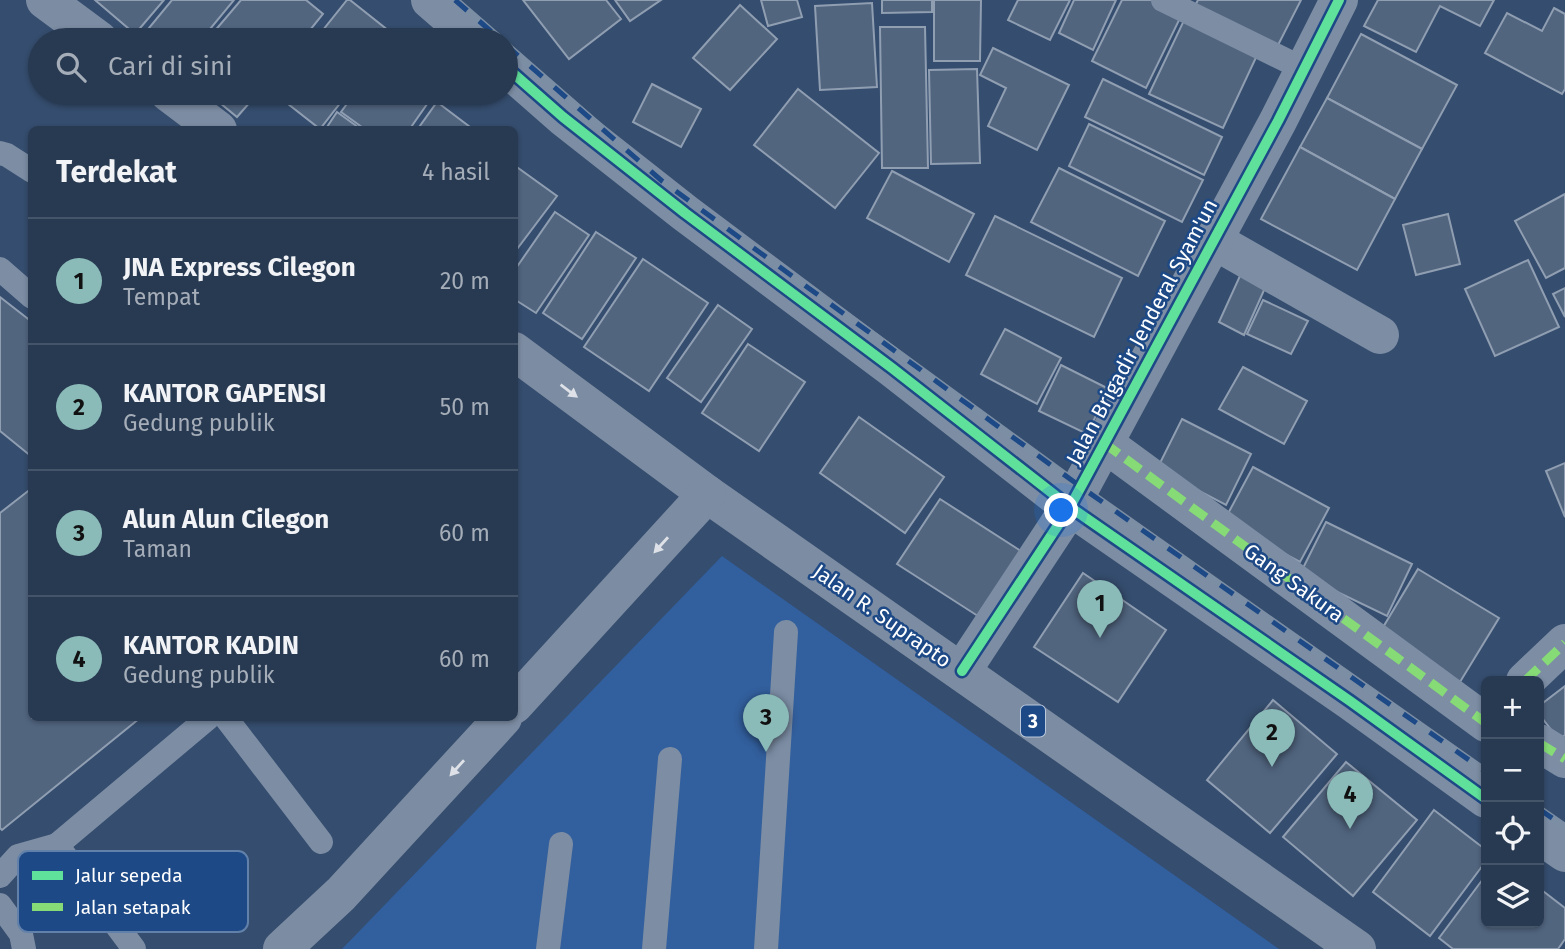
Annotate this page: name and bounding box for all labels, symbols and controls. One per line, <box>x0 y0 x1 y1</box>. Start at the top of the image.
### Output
search box <box>28 28 518 105</box>
icon: search <box>52 48 90 86</box>
text: Cari di sini <box>108 51 233 82</box>
text: Terdekat <box>56 154 177 190</box>
text: 4 hasil <box>422 158 490 186</box>
street label: Jalan Brigadir Jenderal Syam'un <box>1061 194 1223 470</box>
text: JNA Express Cilegon <box>123 252 356 283</box>
text: 1 <box>74 267 84 295</box>
text: 20 m <box>440 267 490 295</box>
text: Tempat <box>123 283 200 311</box>
text: KANTOR GAPENSI <box>123 378 326 409</box>
one-way arrow <box>560 384 578 398</box>
text: 2 <box>73 393 85 421</box>
text: 50 m <box>440 393 490 421</box>
text: Gedung publik <box>123 409 274 437</box>
your location <box>1044 493 1078 527</box>
text: Alun Alun Cilegon <box>123 504 329 535</box>
text: 3 <box>73 519 85 547</box>
text: 60 m <box>439 519 490 547</box>
text: Taman <box>123 535 192 563</box>
one-way arrow <box>653 536 669 554</box>
street label: Gang Sakura <box>1239 538 1349 628</box>
street label: Jalan R. Suprapto <box>808 559 956 673</box>
pin: 1 <box>1077 580 1123 638</box>
text: KANTOR KADIN <box>123 630 299 661</box>
text: 4 <box>73 645 86 673</box>
text: 60 m <box>439 645 490 673</box>
text: Gedung publik <box>123 661 274 689</box>
map controls <box>1481 676 1544 928</box>
button: + <box>1481 676 1544 739</box>
pin: 3 <box>743 694 789 752</box>
road number: 3 <box>1021 706 1045 736</box>
pin: 2 <box>1249 709 1295 767</box>
button: − <box>1481 739 1544 802</box>
one-way arrow <box>449 759 465 777</box>
pin: 4 <box>1327 771 1373 829</box>
button: locate <box>1481 802 1544 865</box>
legend <box>18 851 248 932</box>
text: Jalur sepeda <box>75 864 183 887</box>
button: layers <box>1481 865 1544 928</box>
text: Jalan setapak <box>75 896 191 919</box>

